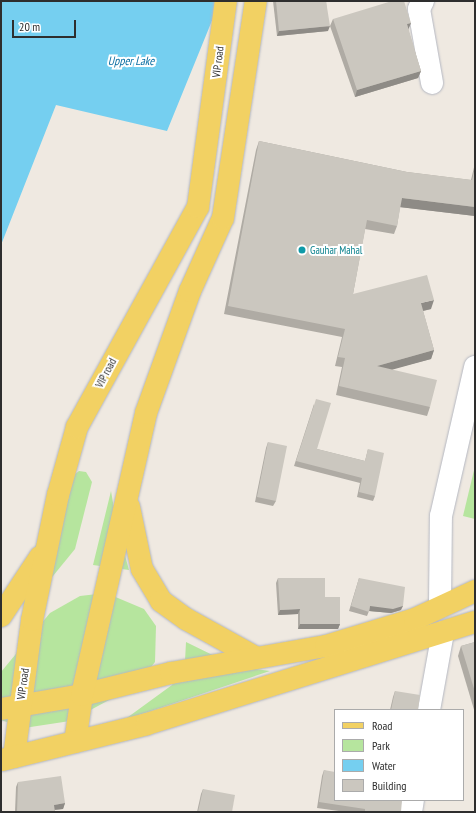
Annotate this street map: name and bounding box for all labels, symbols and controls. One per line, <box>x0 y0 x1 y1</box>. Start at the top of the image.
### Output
scale bar <box>14 12 78 38</box>
text: 20 m <box>19 19 40 34</box>
street label: VIP road <box>210 45 226 79</box>
water label: Upper Lake <box>108 54 154 68</box>
place label: Gauhar Mahal <box>310 243 362 257</box>
marker: Gauhar Mahal <box>297 245 307 255</box>
street label: VIP road <box>93 356 119 390</box>
street label: VIP road <box>14 667 32 701</box>
legend <box>334 709 464 801</box>
text: Road <box>372 718 392 733</box>
text: Park <box>372 738 390 753</box>
text: Water <box>372 758 396 773</box>
text: Building <box>372 778 407 793</box>

